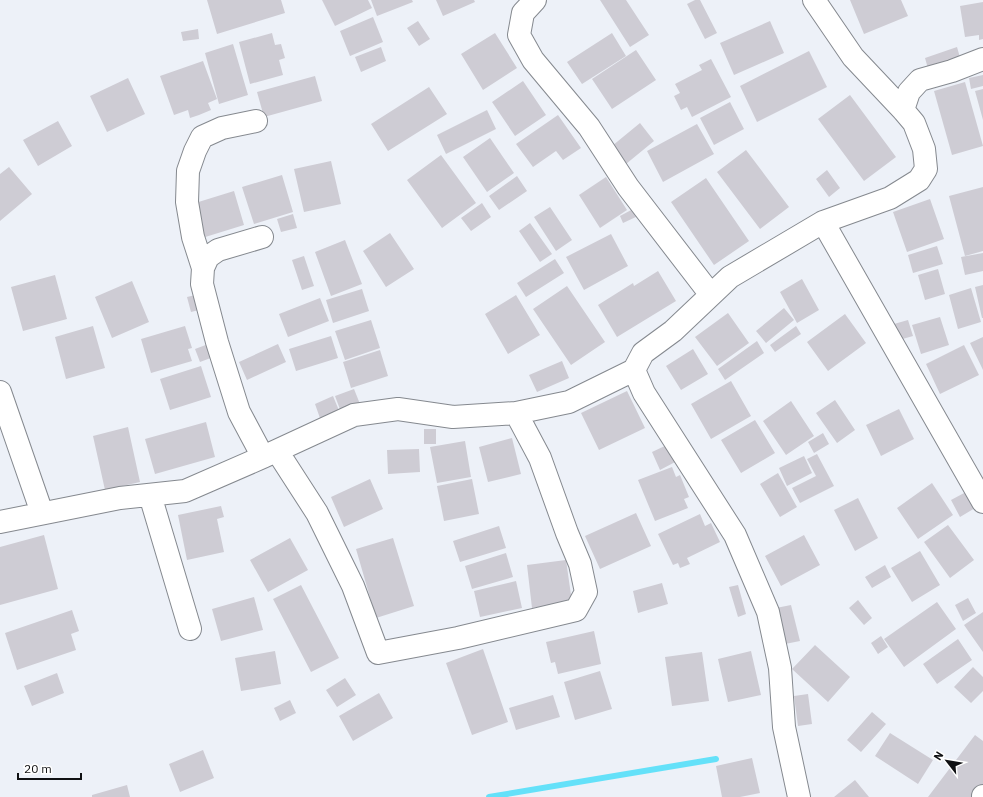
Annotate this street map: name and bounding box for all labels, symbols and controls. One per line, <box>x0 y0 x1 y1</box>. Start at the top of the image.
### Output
north arrow <box>927 741 967 781</box>
text: N <box>930 749 946 763</box>
scale bar <box>18 755 81 781</box>
text: 20 m <box>24 761 52 776</box>

